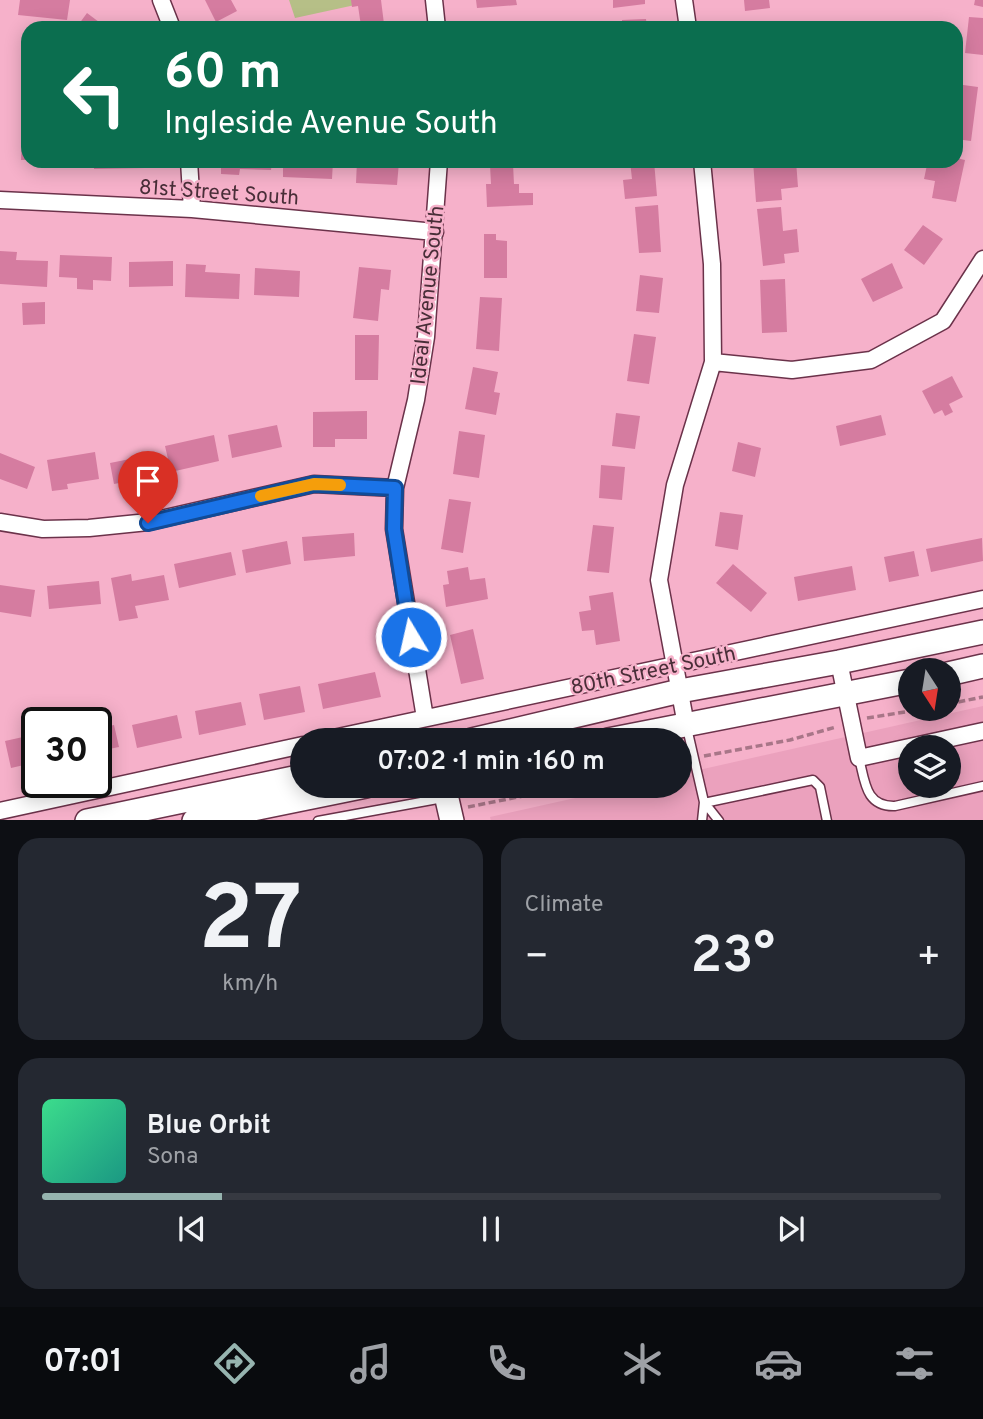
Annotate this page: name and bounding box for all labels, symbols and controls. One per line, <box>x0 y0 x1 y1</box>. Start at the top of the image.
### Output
text: 60 m <box>164 44 282 106</box>
icon: left <box>49 49 140 140</box>
text: Ingleside Avenue South <box>164 105 498 145</box>
street label: 81st Street South <box>138 174 300 213</box>
street label: Ideal Avenue South <box>406 204 451 386</box>
pin <box>118 451 178 523</box>
icon: arrive <box>129 462 167 500</box>
position arrow <box>374 600 448 674</box>
street label: 80th Street South <box>568 641 738 702</box>
north arrow <box>898 658 961 721</box>
map controls <box>898 658 961 798</box>
speed limit sign: 30 <box>21 707 112 798</box>
button: layers <box>898 735 961 798</box>
text: 07:02 · 1 min · 160 m <box>377 746 605 779</box>
text: 27 <box>198 867 302 982</box>
text: Climate <box>525 891 603 920</box>
text: 23° <box>690 925 775 991</box>
text: − <box>525 934 549 983</box>
text: + <box>916 934 941 983</box>
text: km/h <box>222 970 278 999</box>
text: Blue Orbit <box>147 1110 271 1143</box>
text: Sona <box>147 1143 198 1172</box>
icon: previous <box>173 1210 211 1248</box>
icon: pause <box>472 1210 510 1248</box>
icon: next <box>772 1210 810 1248</box>
icon: directions <box>210 1339 259 1388</box>
icon: music <box>346 1339 395 1388</box>
icon: phone <box>482 1339 531 1388</box>
icon: climate <box>618 1339 667 1388</box>
icon: car <box>754 1339 803 1388</box>
icon: filters <box>890 1339 939 1388</box>
text: 07:01 <box>44 1343 123 1383</box>

